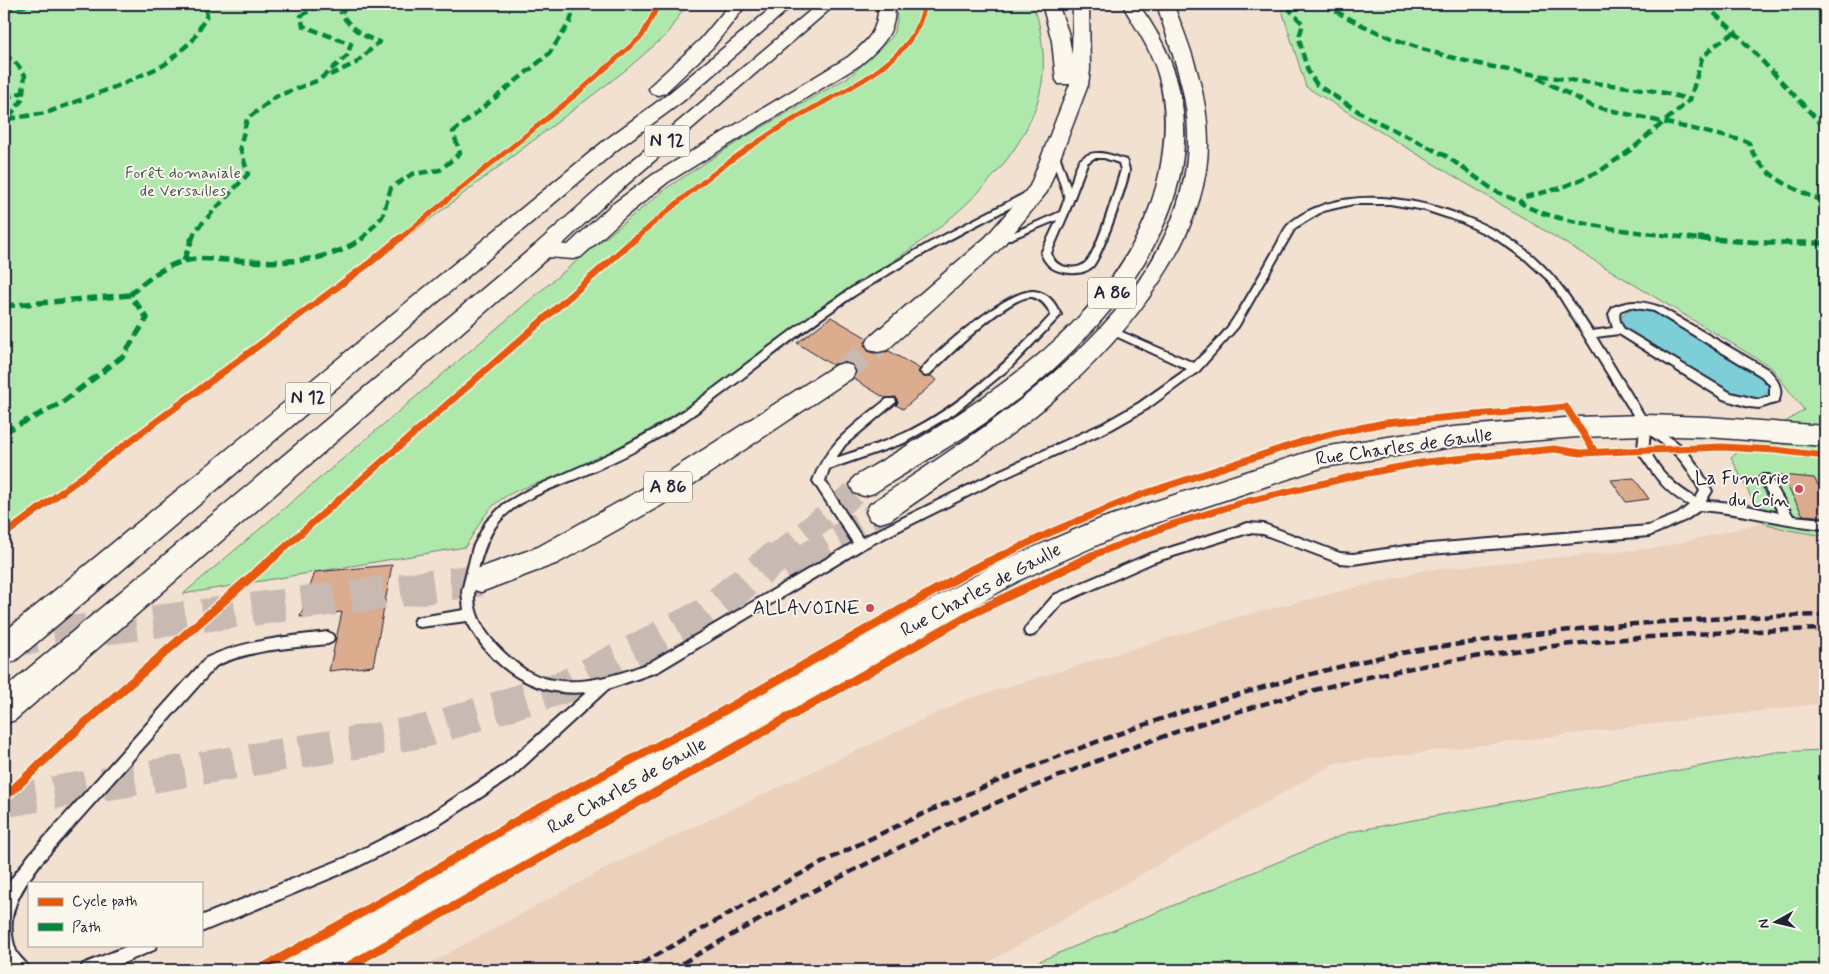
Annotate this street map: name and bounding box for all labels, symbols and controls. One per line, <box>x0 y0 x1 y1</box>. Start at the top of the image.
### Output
road number: N 12 <box>644 125 690 156</box>
park label: Forêt domaniale de Versailles <box>125 163 241 202</box>
road number: A 86 <box>1088 278 1136 308</box>
road number: N 12 <box>286 382 330 413</box>
street label: Rue Charles de Gaulle <box>1314 422 1494 472</box>
place label: La Fumerie du Coin <box>1695 466 1789 513</box>
road number: A 86 <box>644 472 692 502</box>
marker: La Fumerie du Coin <box>1793 483 1805 495</box>
street label: Rue Charles de Gaulle <box>896 537 1066 643</box>
place label: ALLAVOINE <box>753 596 860 621</box>
marker: ALLAVOINE <box>864 602 876 614</box>
street label: Rue Charles de Gaulle <box>543 732 711 840</box>
legend <box>28 882 202 946</box>
text: Cycle path <box>72 892 137 912</box>
north arrow <box>1752 896 1802 946</box>
text: Path <box>72 918 101 938</box>
text: N <box>1755 918 1774 930</box>

